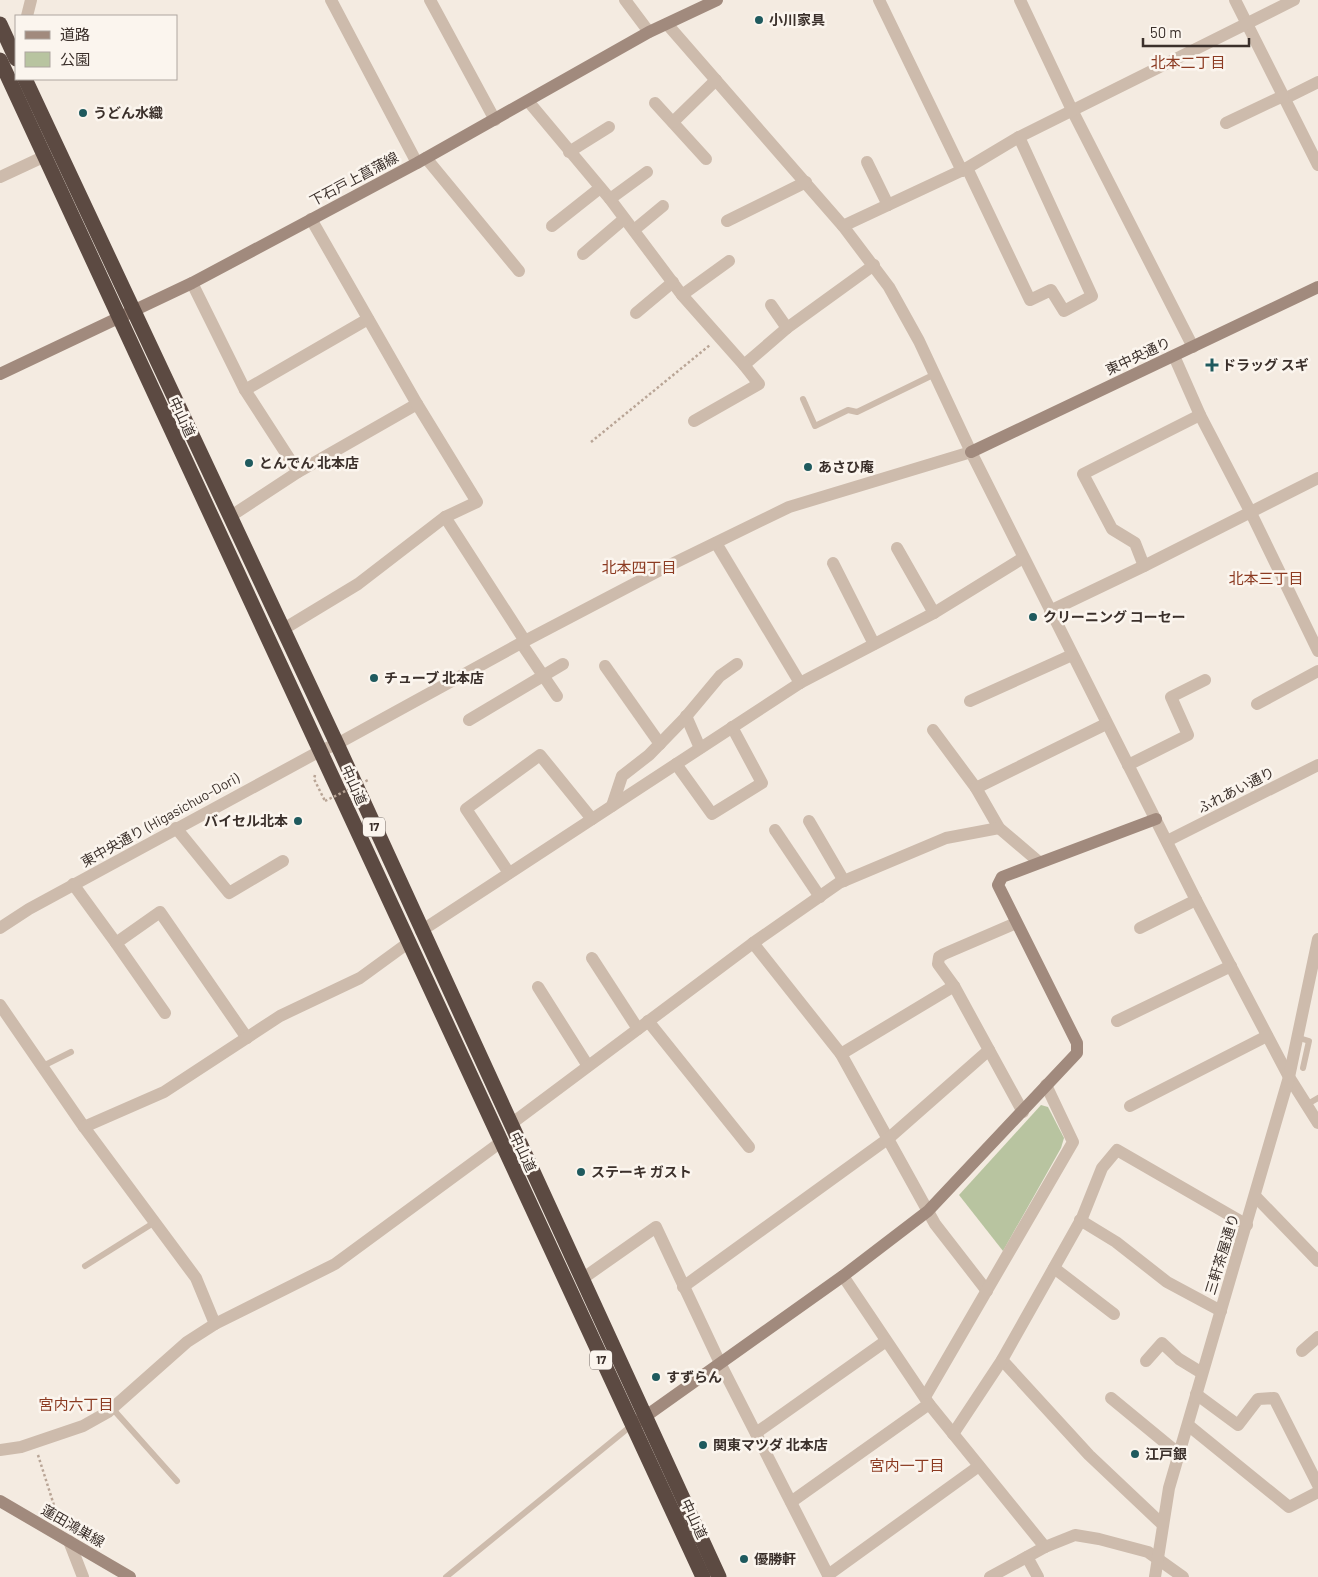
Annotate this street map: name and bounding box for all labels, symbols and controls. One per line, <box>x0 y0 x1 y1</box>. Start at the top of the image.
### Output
place label: 小川家具 <box>769 11 825 28</box>
marker: 小川家具 <box>753 14 765 26</box>
legend <box>15 15 178 80</box>
scale bar <box>1143 15 1249 47</box>
text: 50 m <box>1150 23 1182 41</box>
text: 道路 <box>60 25 90 43</box>
text: 公園 <box>60 50 90 68</box>
district label: 北本二丁目 <box>1150 53 1226 71</box>
place label: うどん水織 <box>93 104 163 121</box>
marker: うどん水織 <box>77 107 89 119</box>
street label: 下石戸上菖蒲線 <box>307 148 401 209</box>
street label: 東中央通り <box>1102 333 1173 378</box>
place label: ドラッグ スギ <box>1222 356 1309 373</box>
marker: ドラッグ スギ <box>1206 359 1218 371</box>
street label: 中山道 <box>166 394 199 439</box>
place label: とんでん 北本店 <box>259 454 359 471</box>
marker: とんでん 北本店 <box>243 457 255 469</box>
place label: あさひ庵 <box>818 458 874 475</box>
marker: あさひ庵 <box>802 461 814 473</box>
district label: 北本四丁目 <box>601 558 677 576</box>
district label: 北本三丁目 <box>1228 569 1304 587</box>
place label: クリーニング コーセー <box>1043 608 1186 625</box>
marker: クリーニング コーセー <box>1027 611 1039 623</box>
place label: チューブ 北本店 <box>384 669 484 686</box>
marker: チューブ 北本店 <box>368 672 380 684</box>
street label: 中山道 <box>338 762 371 807</box>
street label: ふれあい通り <box>1194 763 1277 816</box>
street label: 東中央通り (Higasichuo-Dori) <box>78 769 242 870</box>
place label: バイセル北本 <box>204 812 288 829</box>
marker: バイセル北本 <box>292 815 304 827</box>
road number: 17 <box>363 818 385 836</box>
street label: 中山道 <box>507 1129 540 1174</box>
place label: ステーキ ガスト <box>591 1163 692 1180</box>
marker: ステーキ ガスト <box>575 1166 587 1178</box>
street label: 三軒茶屋通り <box>1201 1211 1242 1297</box>
road number: 17 <box>590 1350 612 1370</box>
place label: すずらん <box>666 1368 722 1385</box>
marker: すずらん <box>650 1371 662 1383</box>
district label: 宮内六丁目 <box>38 1395 114 1413</box>
place label: 関東マツダ 北本店 <box>713 1436 828 1453</box>
marker: 関東マツダ 北本店 <box>697 1439 709 1451</box>
place label: 江戸銀 <box>1145 1445 1187 1462</box>
marker: 江戸銀 <box>1129 1448 1141 1460</box>
district label: 宮内一丁目 <box>869 1456 945 1474</box>
street label: 中山道 <box>678 1496 711 1541</box>
street label: 蓮田鴻巣線 <box>39 1501 108 1550</box>
place label: 優勝軒 <box>754 1550 796 1567</box>
marker: 優勝軒 <box>738 1553 750 1565</box>

